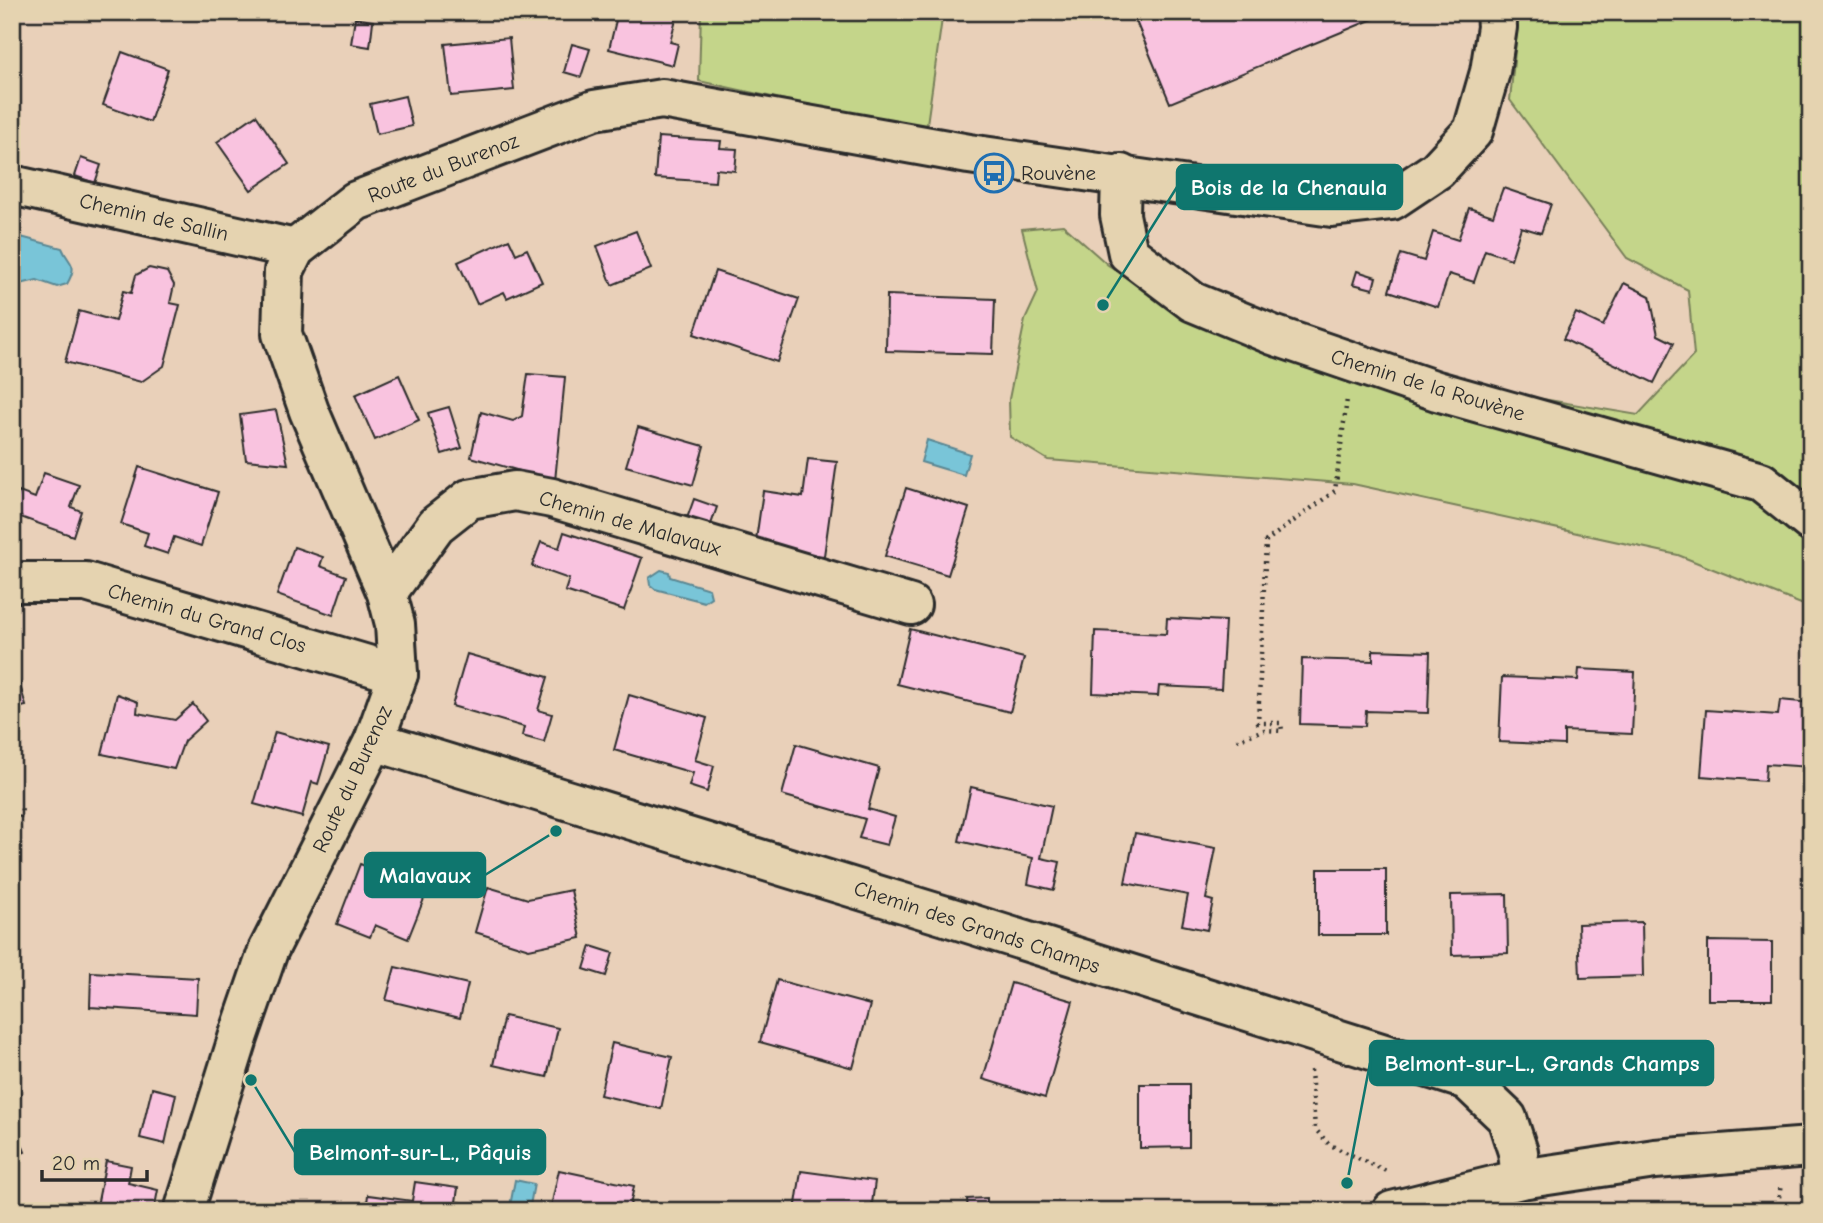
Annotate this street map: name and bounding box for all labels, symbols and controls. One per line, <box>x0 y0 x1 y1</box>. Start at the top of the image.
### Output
street label: Route du Burenoz <box>364 128 522 208</box>
bus stop icon: Rouvène <box>973 152 1015 194</box>
place label: Rouvène <box>1021 161 1096 185</box>
callout: Bois de la Chenaula <box>1177 165 1402 209</box>
text: Bois de la Chenaula <box>1191 174 1387 201</box>
street label: Chemin de Sallin <box>77 188 231 246</box>
street label: Chemin de la Rouvène <box>1328 344 1528 426</box>
street label: Chemin de Malavaux <box>536 486 724 560</box>
street label: Chemin du Grand Clos <box>105 578 309 658</box>
street label: Route du Burenoz <box>307 702 397 856</box>
callout: Malavaux <box>365 853 485 897</box>
text: Malavaux <box>379 862 472 889</box>
street label: Chemin des Grands Champs <box>851 876 1103 978</box>
callout: Belmont-sur-L., Grands Champs <box>1370 1041 1713 1085</box>
text: Belmont-sur-L., Grands Champs <box>1384 1050 1700 1077</box>
callout: Belmont-sur-L., Pâquis <box>295 1130 545 1174</box>
scale bar <box>42 1139 147 1183</box>
text: Belmont-sur-L., Pâquis <box>309 1139 531 1166</box>
text: 20 m <box>52 1151 100 1175</box>

